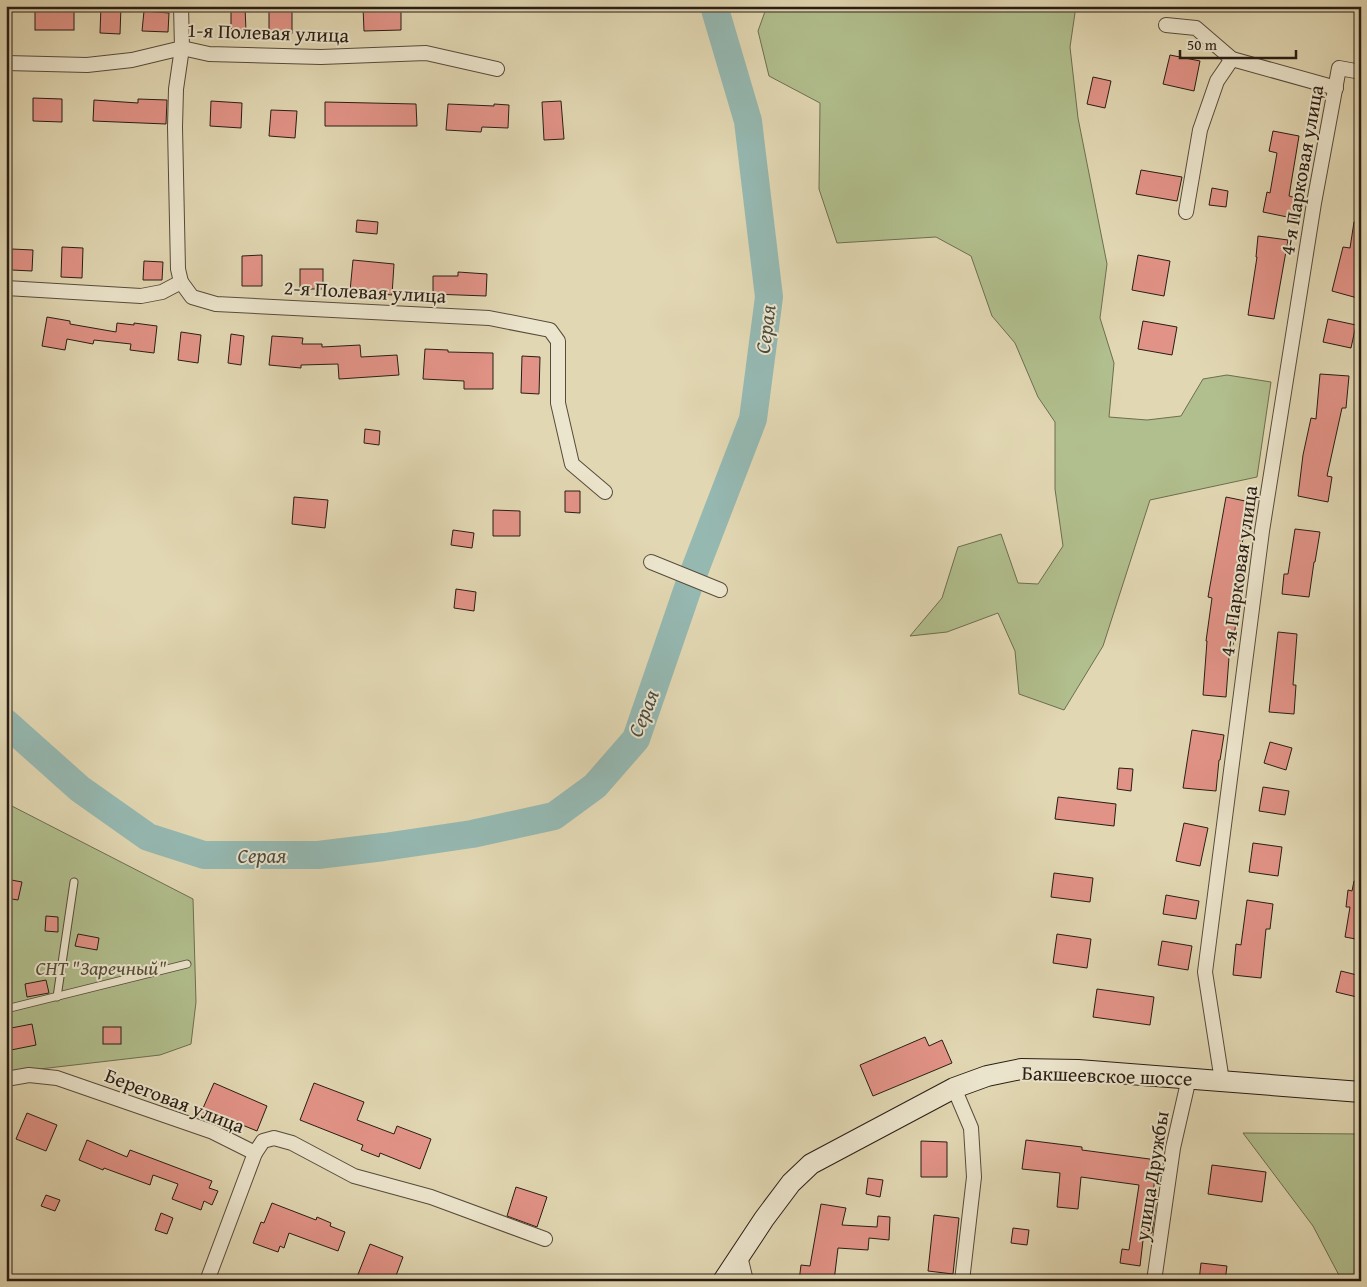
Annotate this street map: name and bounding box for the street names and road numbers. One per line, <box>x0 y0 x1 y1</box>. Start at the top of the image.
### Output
street label: 1-я Полевая улица <box>186 15 350 49</box>
street label: 4-я Парковая улица <box>1272 82 1330 258</box>
street label: 2-я Полевая улица <box>283 272 447 310</box>
street label: 4-я Парковая улица <box>1212 483 1264 659</box>
street label: Бакшеевское шоссе <box>1021 1058 1193 1092</box>
street label: Береговая улица <box>101 1060 249 1140</box>
street label: улица Дружбы <box>1126 1109 1176 1244</box>

